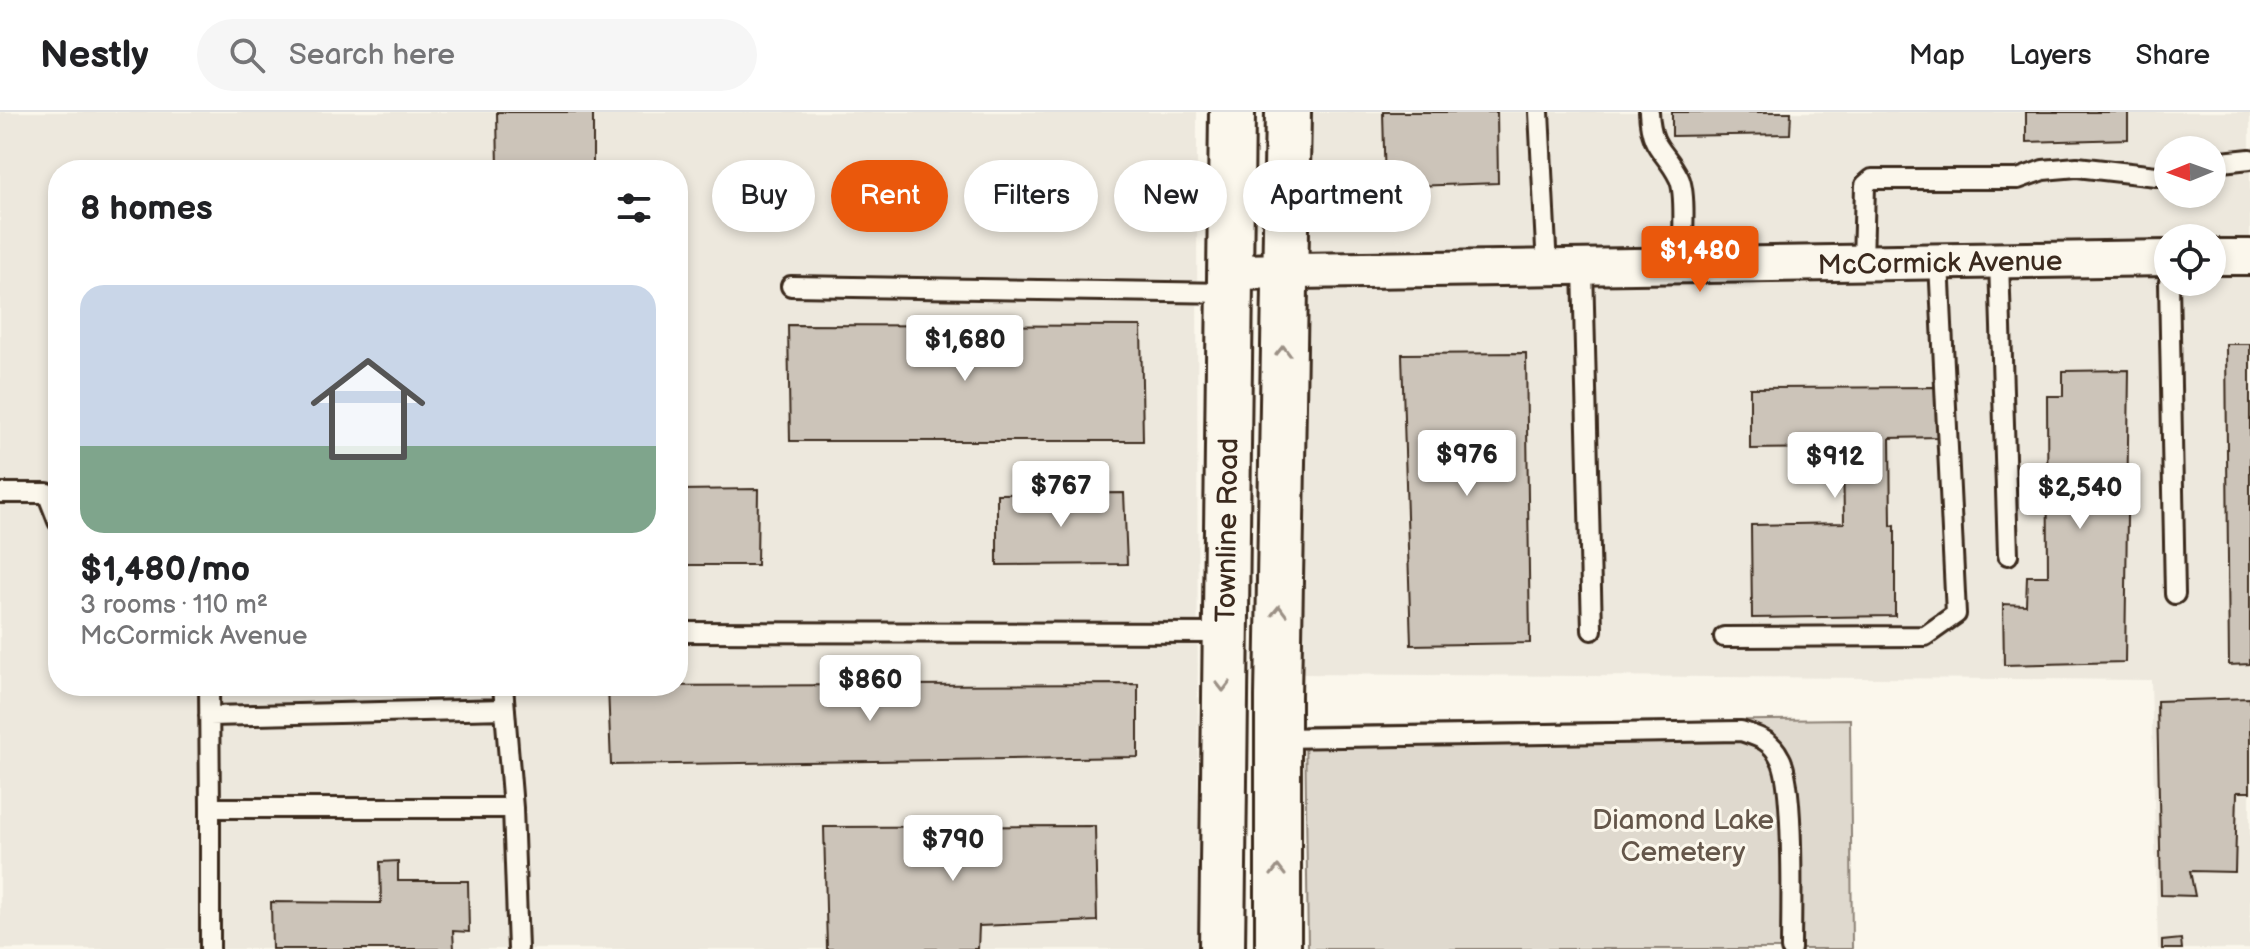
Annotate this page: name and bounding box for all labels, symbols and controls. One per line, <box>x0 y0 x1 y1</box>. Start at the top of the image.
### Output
search box <box>197 19 757 91</box>
text: Nestly <box>40 33 149 78</box>
icon: search <box>225 33 269 77</box>
text: Search here <box>289 37 455 73</box>
text: Map <box>1909 39 1965 72</box>
text: Layers <box>2009 39 2092 72</box>
text: Share <box>2136 39 2210 72</box>
north arrow <box>2154 136 2226 208</box>
map controls <box>2154 136 2226 296</box>
chip: Buy <box>712 160 815 232</box>
chip: Rent <box>831 160 948 232</box>
chip: Filters <box>964 160 1098 232</box>
chip: New <box>1114 160 1227 232</box>
chip: Apartment <box>1243 160 1431 232</box>
icon: filters <box>612 186 656 230</box>
text: 8 homes <box>80 188 213 229</box>
button: locate <box>2154 224 2226 296</box>
pin: $1,480 <box>1635 226 1765 294</box>
text: $1,480 <box>1660 236 1741 267</box>
street label: McCormick Avenue <box>1817 245 2063 282</box>
pin: $1,680 <box>900 315 1030 383</box>
text: $1,680 <box>924 325 1006 356</box>
icon: home <box>296 337 440 481</box>
one-way arrow <box>1274 344 1292 357</box>
pin: $976 <box>1420 430 1514 498</box>
pin: $912 <box>1788 432 1882 500</box>
street label: Townline Road <box>1209 437 1246 623</box>
text: $976 <box>1436 440 1498 471</box>
text: $912 <box>1806 442 1864 473</box>
pin: $767 <box>1014 461 1108 529</box>
pin: $2,540 <box>2015 463 2145 531</box>
text: $767 <box>1030 471 1092 502</box>
text: $2,540 <box>2038 473 2123 504</box>
text: $1,480/mo <box>80 549 250 590</box>
text: 3 rooms · 110 m² <box>80 590 268 621</box>
one-way arrow <box>1270 604 1288 617</box>
text: McCormick Avenue <box>80 621 307 652</box>
pin: $860 <box>823 655 917 723</box>
text: $860 <box>838 665 902 696</box>
one-way arrow <box>1214 680 1232 693</box>
park label: Diamond Lake Cemetery <box>1592 804 1774 869</box>
pin: $790 <box>906 815 1000 883</box>
text: $790 <box>922 825 984 856</box>
one-way arrow <box>1269 864 1287 877</box>

